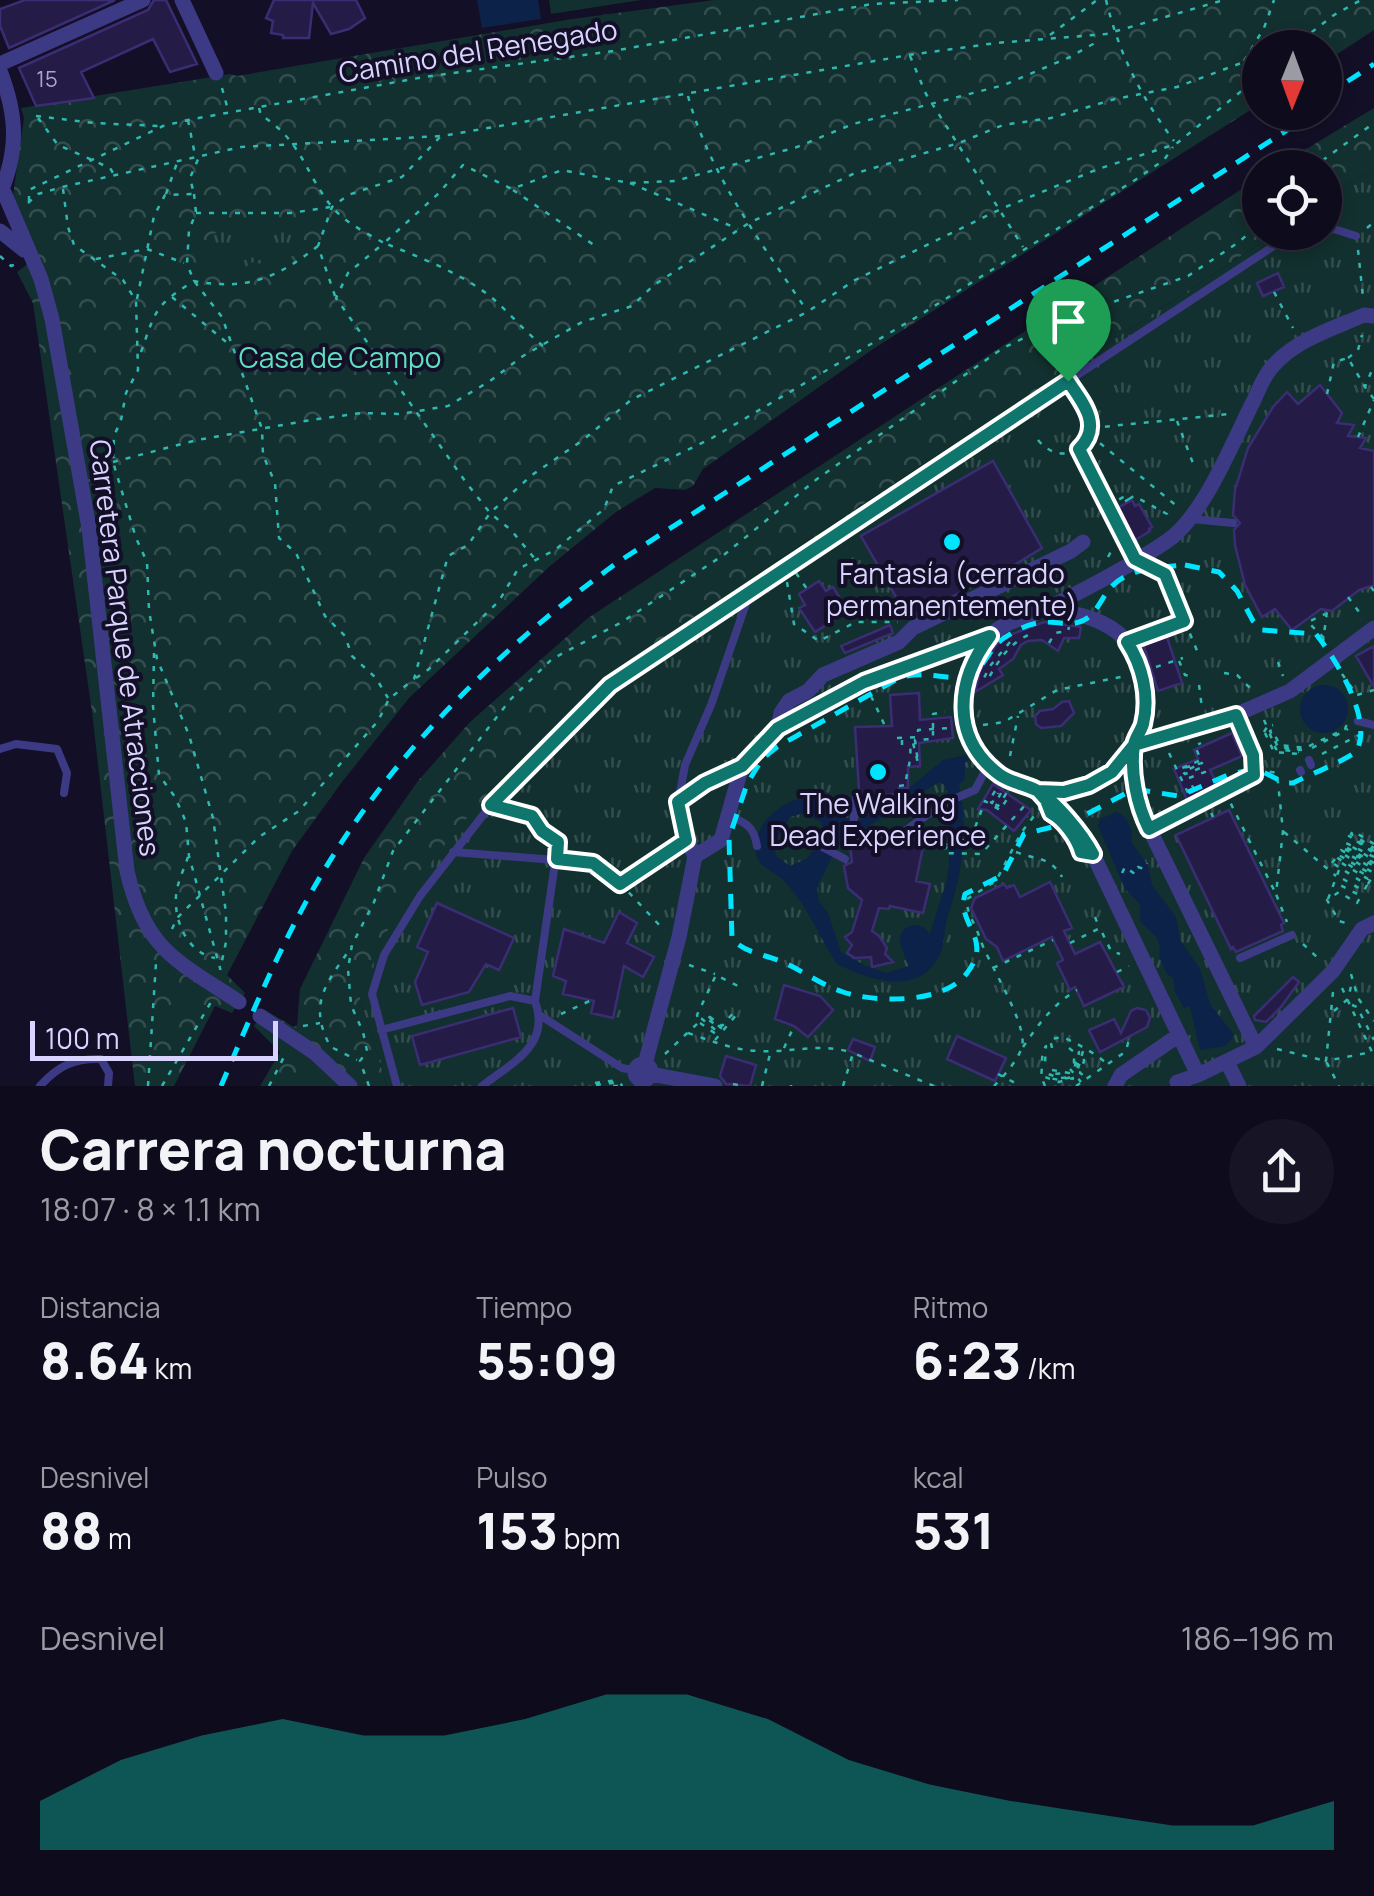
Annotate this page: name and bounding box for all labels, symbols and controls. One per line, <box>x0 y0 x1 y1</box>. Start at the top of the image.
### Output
street label: Camino del Renegado <box>336 9 620 91</box>
north arrow <box>1242 30 1342 130</box>
map controls <box>1242 30 1342 250</box>
house number: 15 <box>36 64 58 94</box>
button: locate <box>1242 150 1342 250</box>
pin <box>1026 279 1111 382</box>
icon: arrive <box>1041 294 1096 349</box>
park label: Casa de Campo <box>239 338 441 376</box>
street label: Carretera Parque de Atracciones <box>82 437 170 858</box>
marker: Fantasía (cerrado permanentemente) <box>941 531 963 553</box>
place label: Fantasía (cerrado permanentemente) <box>826 554 1078 624</box>
marker: The Walking Dead Experience <box>867 761 889 783</box>
place label: The Walking Dead Experience <box>770 784 986 854</box>
scale bar <box>30 1016 278 1060</box>
text: 100 m <box>45 1019 119 1057</box>
text: Carrera nocturna <box>40 1111 507 1187</box>
button: share <box>1229 1119 1334 1224</box>
text: 18:07 · 8 × 1.1 km <box>40 1187 261 1231</box>
text: Distancia <box>40 1288 161 1326</box>
text: Tiempo <box>476 1288 572 1326</box>
text: Ritmo <box>913 1288 988 1326</box>
text: 8.64 <box>40 1326 149 1394</box>
text: 55:09 <box>476 1326 618 1394</box>
text: 6:23 <box>913 1326 1021 1394</box>
text: km <box>149 1349 192 1387</box>
text: /km <box>1021 1349 1075 1387</box>
text: Desnivel <box>40 1458 150 1496</box>
text: Pulso <box>476 1458 548 1496</box>
text: kcal <box>913 1458 964 1496</box>
text: 88 <box>40 1496 102 1564</box>
text: 153 <box>476 1496 558 1564</box>
text: 531 <box>913 1496 994 1564</box>
text: m <box>102 1519 132 1557</box>
text: bpm <box>558 1519 621 1557</box>
text: Desnivel <box>40 1616 165 1660</box>
text: 186–196 m <box>1181 1616 1334 1660</box>

